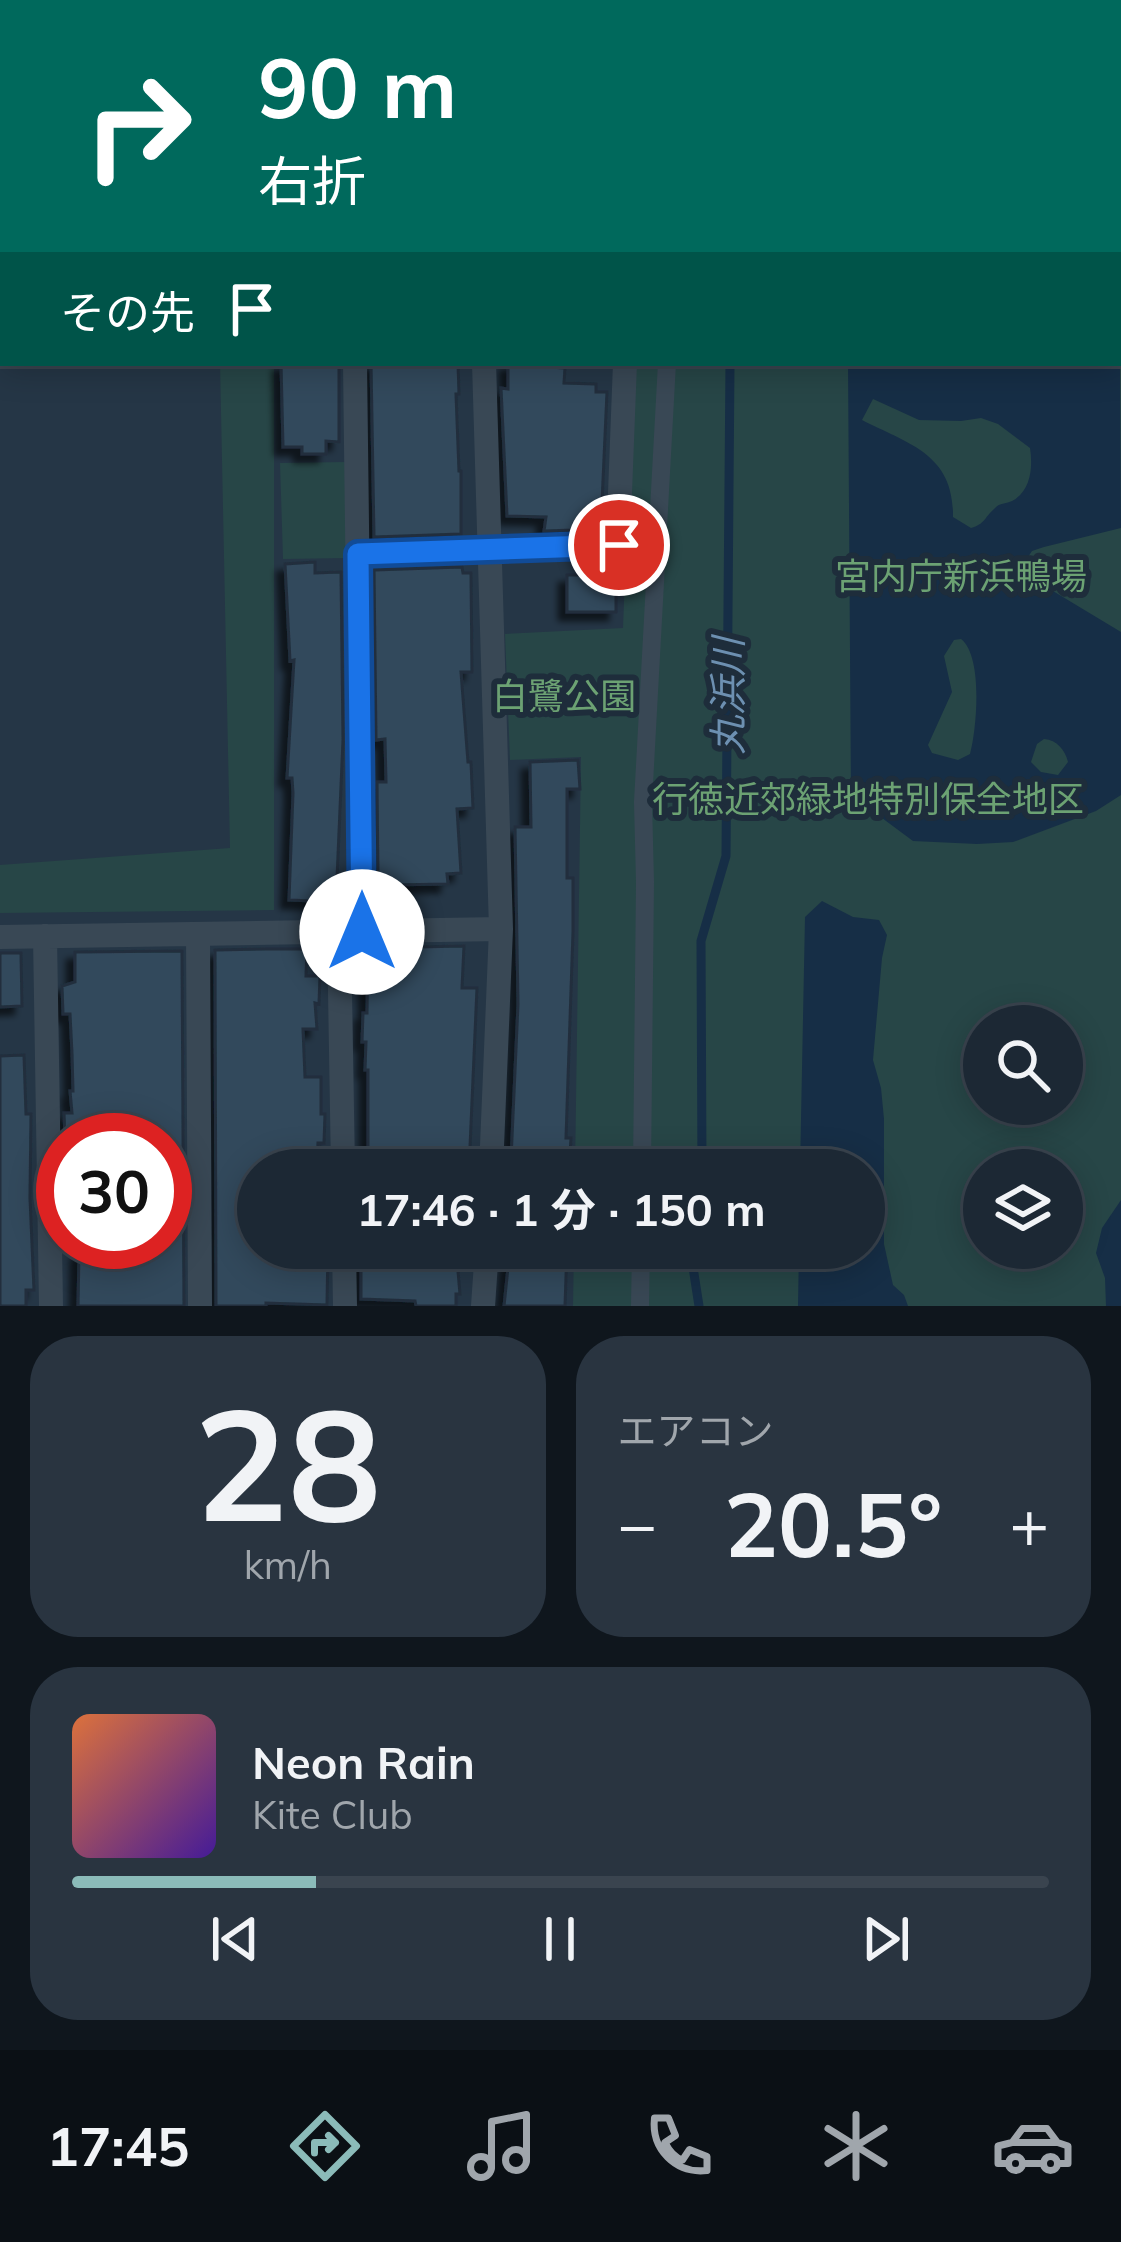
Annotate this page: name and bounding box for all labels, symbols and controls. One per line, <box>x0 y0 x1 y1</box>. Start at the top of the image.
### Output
text: 90 m <box>258 34 457 139</box>
icon: right <box>60 48 216 204</box>
text: 右折 <box>258 147 366 215</box>
icon: arrive <box>219 276 285 342</box>
text: その先 <box>60 284 195 340</box>
pin <box>568 494 670 596</box>
icon: arrive <box>586 512 652 578</box>
park label: 宮内庁新浜鴨場 <box>835 553 1087 598</box>
water label: 丸浜川 <box>703 634 752 755</box>
park label: 白鷺公園 <box>492 673 636 718</box>
park label: 行徳近郊緑地特別保全地区 <box>652 776 1084 821</box>
position arrow <box>299 869 425 995</box>
map controls <box>963 1005 1083 1269</box>
button: search <box>963 1005 1083 1125</box>
speed limit sign: 30 <box>36 1113 192 1269</box>
button: layers <box>963 1149 1083 1269</box>
text: 17:46 · 1 分 · 150 m <box>356 1181 766 1237</box>
text: 28 <box>194 1364 381 1560</box>
text: エアコン <box>618 1406 774 1455</box>
text: 20.5° <box>724 1467 942 1580</box>
text: − <box>618 1482 657 1565</box>
text: + <box>1009 1482 1049 1565</box>
text: km/h <box>244 1540 332 1589</box>
text: Neon Rain <box>252 1734 475 1790</box>
text: Kite Club <box>252 1790 413 1839</box>
icon: previous <box>202 1906 268 1972</box>
icon: pause <box>527 1906 593 1972</box>
icon: next <box>853 1906 919 1972</box>
icon: directions <box>283 2104 367 2188</box>
icon: music <box>460 2104 544 2188</box>
icon: phone <box>637 2104 721 2188</box>
icon: climate <box>814 2104 898 2188</box>
icon: car <box>991 2104 1075 2188</box>
text: 17:45 <box>47 2112 190 2180</box>

